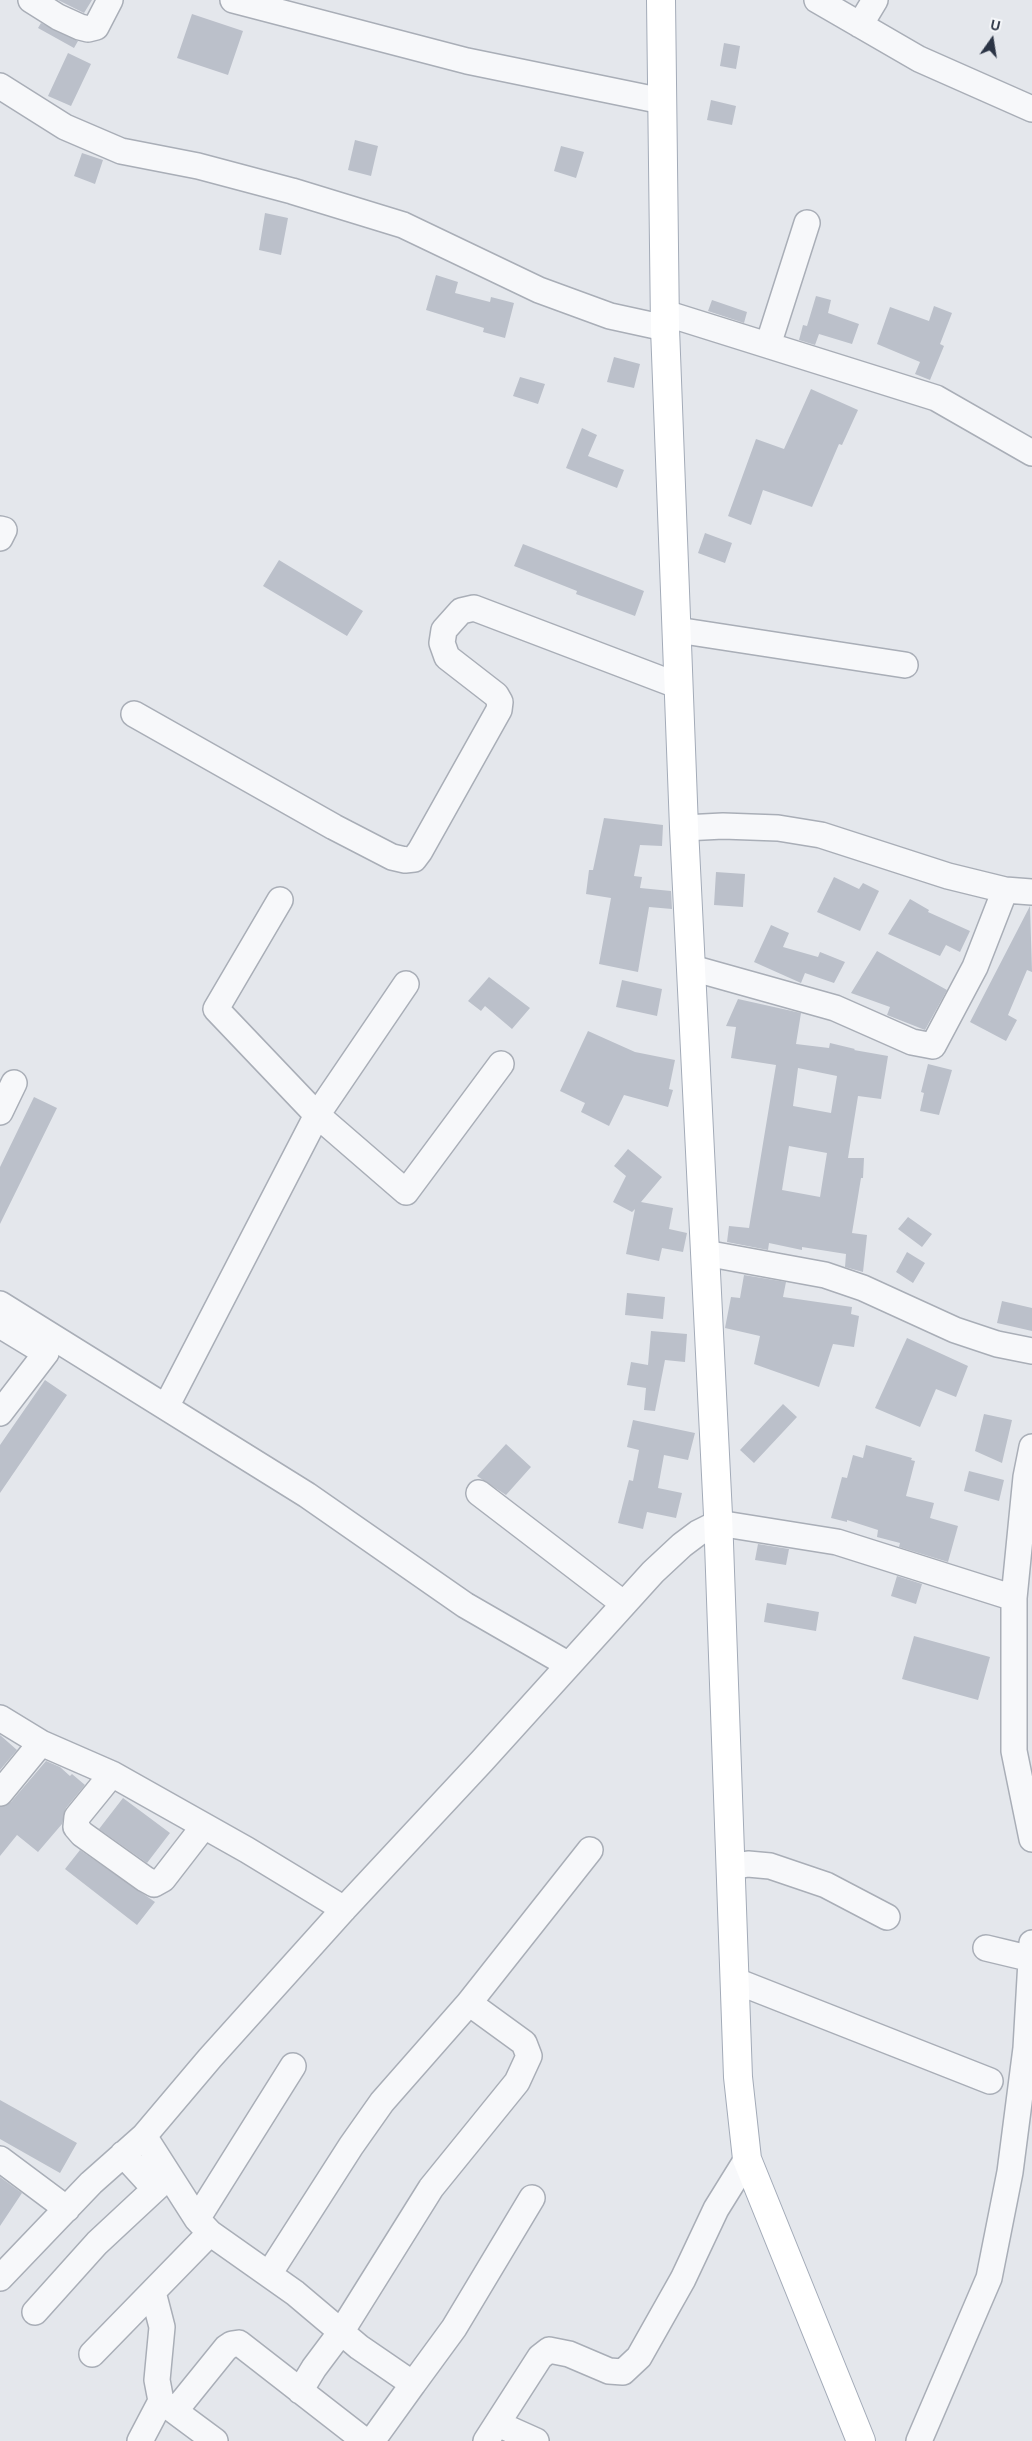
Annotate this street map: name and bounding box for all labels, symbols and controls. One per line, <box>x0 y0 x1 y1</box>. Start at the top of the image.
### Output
north arrow <box>967 15 1017 65</box>
text: U <box>989 16 1002 35</box>

